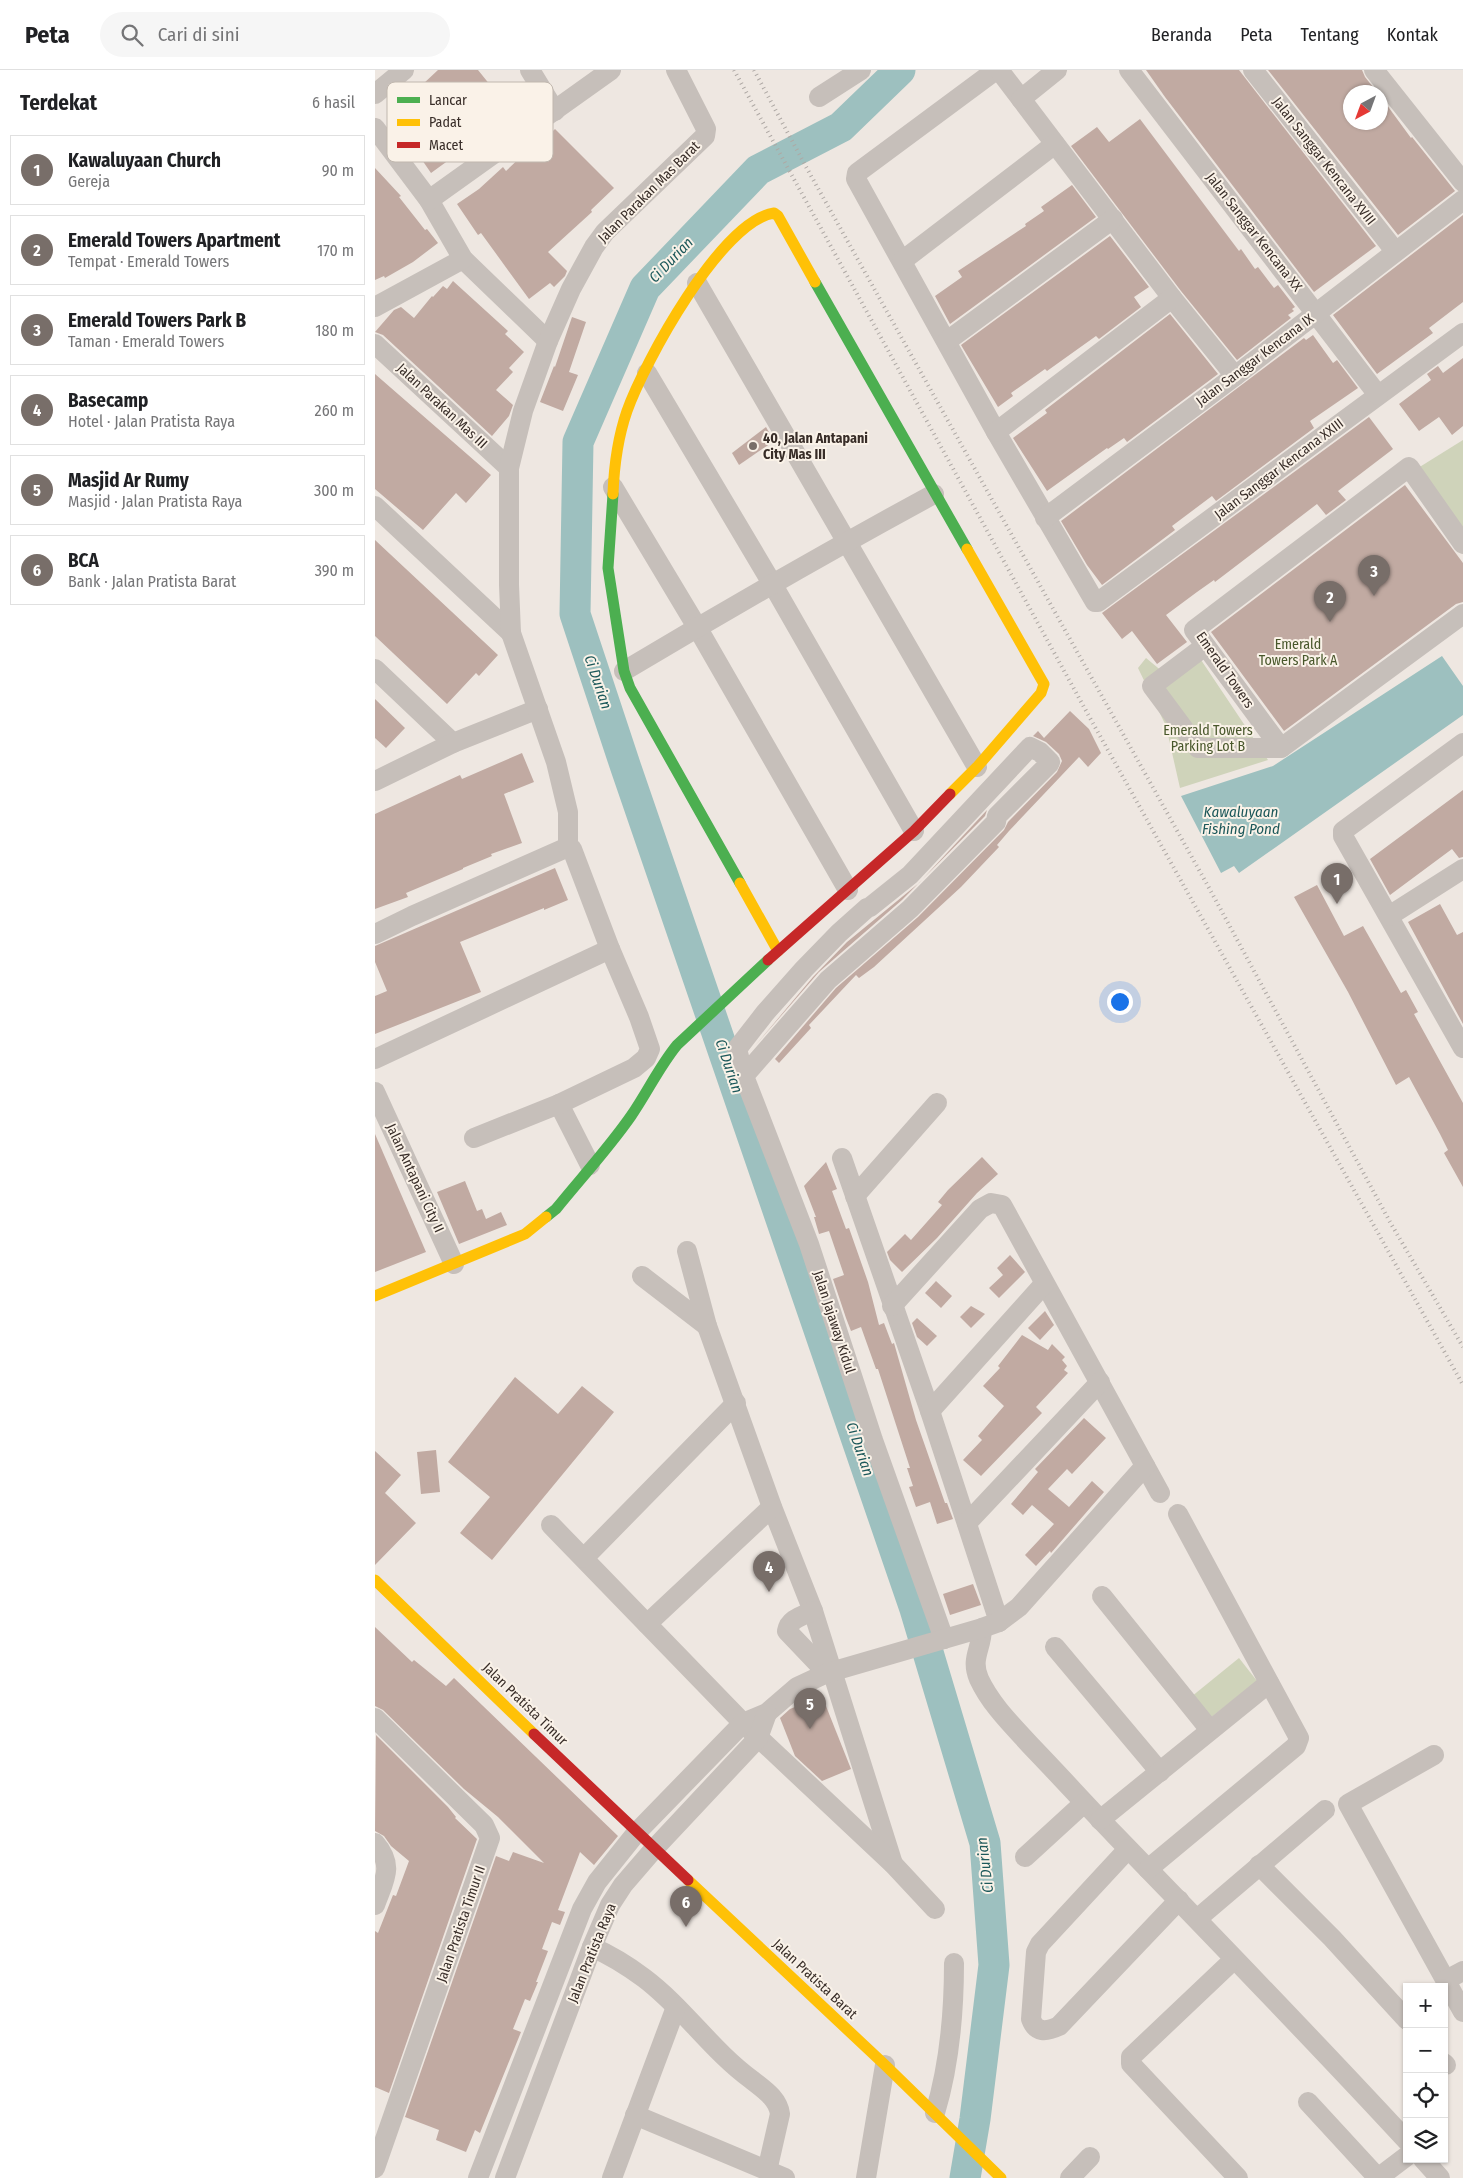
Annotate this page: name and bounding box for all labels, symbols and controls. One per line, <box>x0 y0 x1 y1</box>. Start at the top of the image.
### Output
search box <box>100 12 450 57</box>
text: Peta <box>25 21 70 49</box>
icon: search <box>118 21 146 49</box>
text: Cari di sini <box>158 23 239 46</box>
text: Beranda <box>1151 24 1212 46</box>
text: Peta <box>1240 24 1273 46</box>
text: Tentang <box>1301 24 1359 46</box>
text: Kontak <box>1387 24 1438 46</box>
legend <box>387 82 553 162</box>
north arrow <box>1343 85 1388 130</box>
text: Terdekat <box>20 90 97 116</box>
text: Lancar <box>429 92 467 109</box>
text: 6 hasil <box>312 93 355 112</box>
street label: Jalan Sanggar Kencana XVIII <box>1269 94 1379 228</box>
text: Padat <box>429 114 462 131</box>
text: Macet <box>429 137 463 154</box>
street label: Jalan Parakan Mas Barat <box>595 137 704 246</box>
text: Kawaluyaan Church <box>68 149 221 172</box>
text: 1 <box>34 161 40 180</box>
text: 90 m <box>322 161 354 180</box>
street label: Jalan Sanggar Kencana XX <box>1202 169 1306 295</box>
text: Gereja <box>68 172 110 191</box>
text: Emerald Towers Apartment <box>68 229 280 252</box>
water label: Ci Durian <box>645 234 697 286</box>
text: 2 <box>33 241 41 260</box>
text: 170 m <box>317 241 354 260</box>
text: Tempat · Emerald Towers <box>68 252 229 271</box>
text: Emerald Towers Park B <box>68 309 246 332</box>
street label: Jalan Sanggar Kencana IX <box>1193 310 1317 410</box>
text: 3 <box>33 321 41 340</box>
text: 180 m <box>315 321 354 340</box>
text: Taman · Emerald Towers <box>68 332 224 351</box>
street label: Jalan Parakan Mas III <box>393 360 491 452</box>
text: Basecamp <box>68 389 148 412</box>
text: 4 <box>33 401 41 420</box>
text: 260 m <box>315 401 354 420</box>
text: Hotel · Jalan Pratista Raya <box>68 412 235 431</box>
street label: Jalan Sanggar Kencana XXIII <box>1211 415 1347 523</box>
place label: 40, Jalan Antapani City Mas III <box>763 430 868 463</box>
marker: 40, Jalan Antapani City Mas III <box>747 440 759 452</box>
text: Masjid Ar Rumy <box>68 469 189 492</box>
text: 5 <box>33 481 41 500</box>
text: 300 m <box>314 481 354 500</box>
text: Masjid · Jalan Pratista Raya <box>68 492 242 511</box>
text: BCA <box>68 549 99 572</box>
pin: 3 <box>1358 555 1390 596</box>
text: 6 <box>33 561 41 580</box>
text: 390 m <box>315 561 354 580</box>
text: Bank · Jalan Pratista Barat <box>68 572 236 591</box>
pin: 2 <box>1314 581 1346 622</box>
street label: Emerald Towers <box>1192 628 1258 712</box>
park label: Emerald Towers Park A <box>1259 636 1338 669</box>
water label: Ci Durian <box>580 653 616 711</box>
park label: Emerald Towers Parking Lot B <box>1163 722 1253 755</box>
water label: Kawaluyaan Fishing Pond <box>1202 803 1280 838</box>
pin: 1 <box>1321 863 1353 904</box>
your location <box>1107 989 1133 1015</box>
water label: Ci Durian <box>711 1037 747 1095</box>
street label: Jalan Antapani City II <box>382 1121 448 1235</box>
street label: Jalan Jajaway Kidul <box>809 1268 859 1376</box>
water label: Ci Durian <box>842 1420 878 1478</box>
pin: 4 <box>753 1551 785 1592</box>
street label: Jalan Pratista Timur <box>479 1659 571 1749</box>
pin: 5 <box>794 1688 826 1729</box>
water label: Ci Durian <box>973 1836 997 1894</box>
street label: Jalan Pratista Timur II <box>433 1863 489 1985</box>
pin: 6 <box>670 1886 702 1927</box>
street label: Jalan Pratista Raya <box>564 1901 620 2005</box>
street label: Jalan Pratista Barat <box>769 1936 861 2023</box>
map controls <box>1403 1983 1448 2163</box>
button: + <box>1403 1983 1448 2028</box>
button: − <box>1403 2028 1448 2073</box>
button: locate <box>1403 2073 1448 2118</box>
button: layers <box>1403 2118 1448 2163</box>

